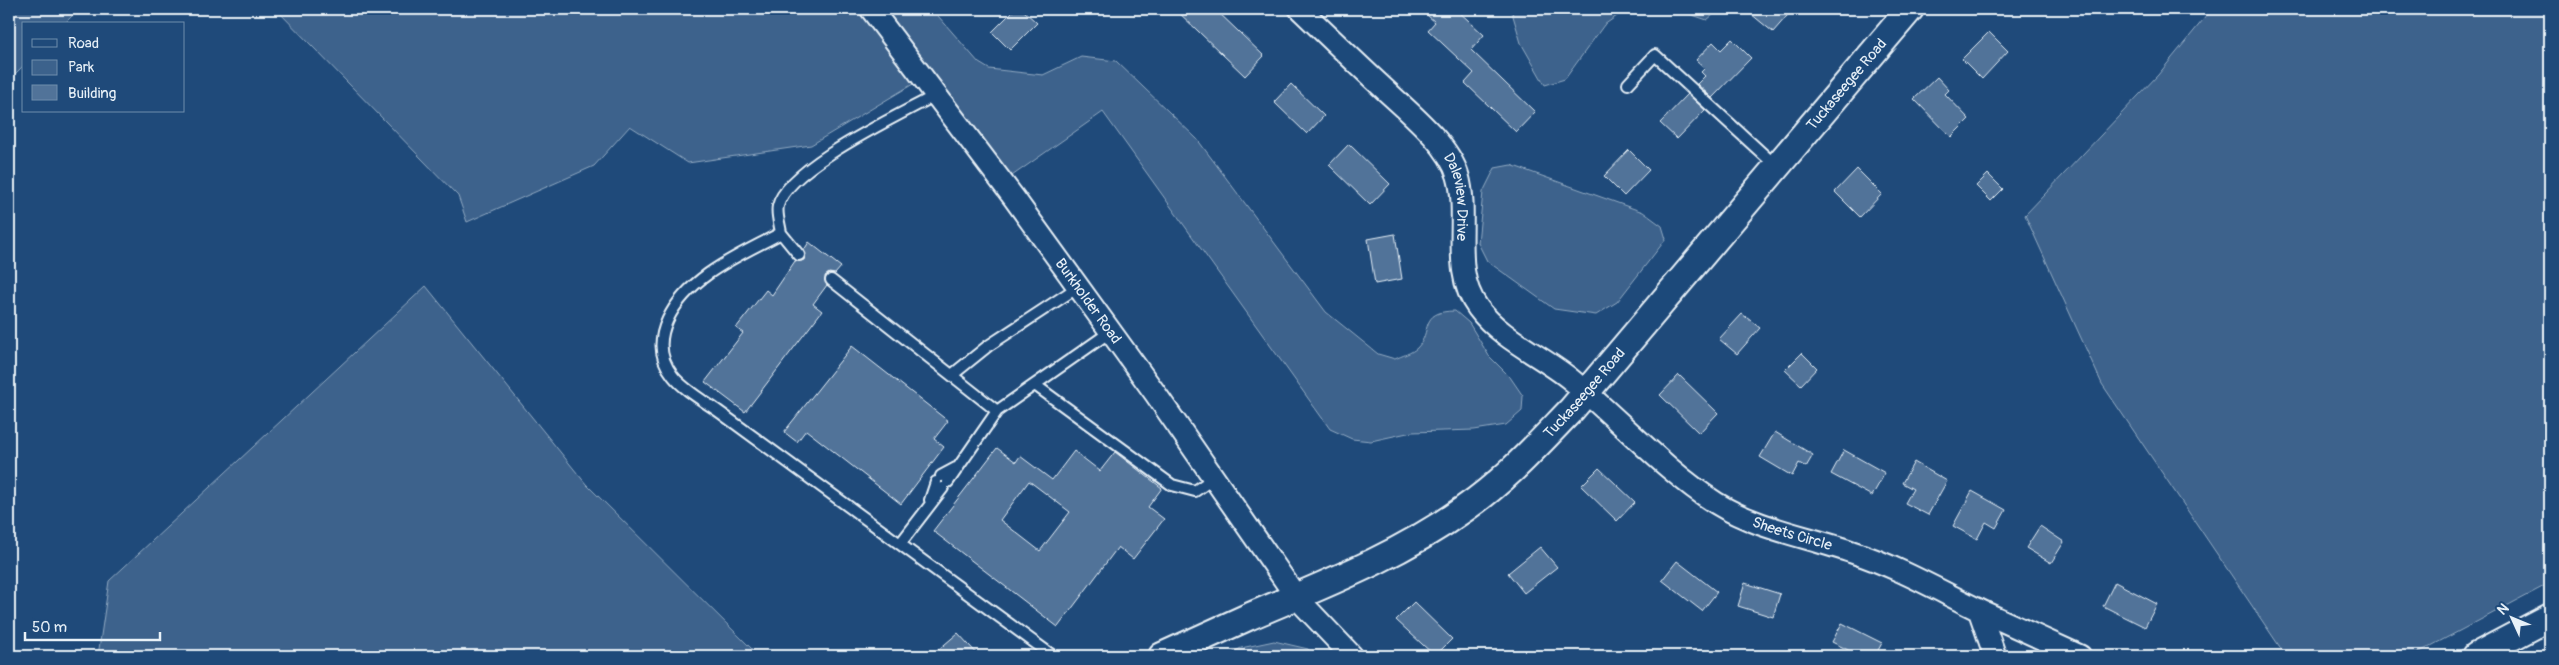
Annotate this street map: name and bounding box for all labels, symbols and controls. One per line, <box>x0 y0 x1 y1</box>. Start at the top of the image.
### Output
legend <box>22 22 185 112</box>
text: Road <box>68 34 99 53</box>
street label: Tuckaseegee Road <box>1803 35 1891 135</box>
text: Park <box>68 58 95 77</box>
text: Building <box>68 84 116 103</box>
street label: Daleview Drive <box>1439 150 1471 242</box>
street label: Burkholder Road <box>1051 255 1125 348</box>
street label: Tuckaseegee Road <box>1540 344 1630 443</box>
street label: Sheets Circle <box>1749 513 1835 555</box>
north arrow <box>2486 592 2536 642</box>
text: N <box>2494 600 2512 619</box>
scale bar <box>25 610 160 642</box>
text: 50 m <box>32 618 67 637</box>

